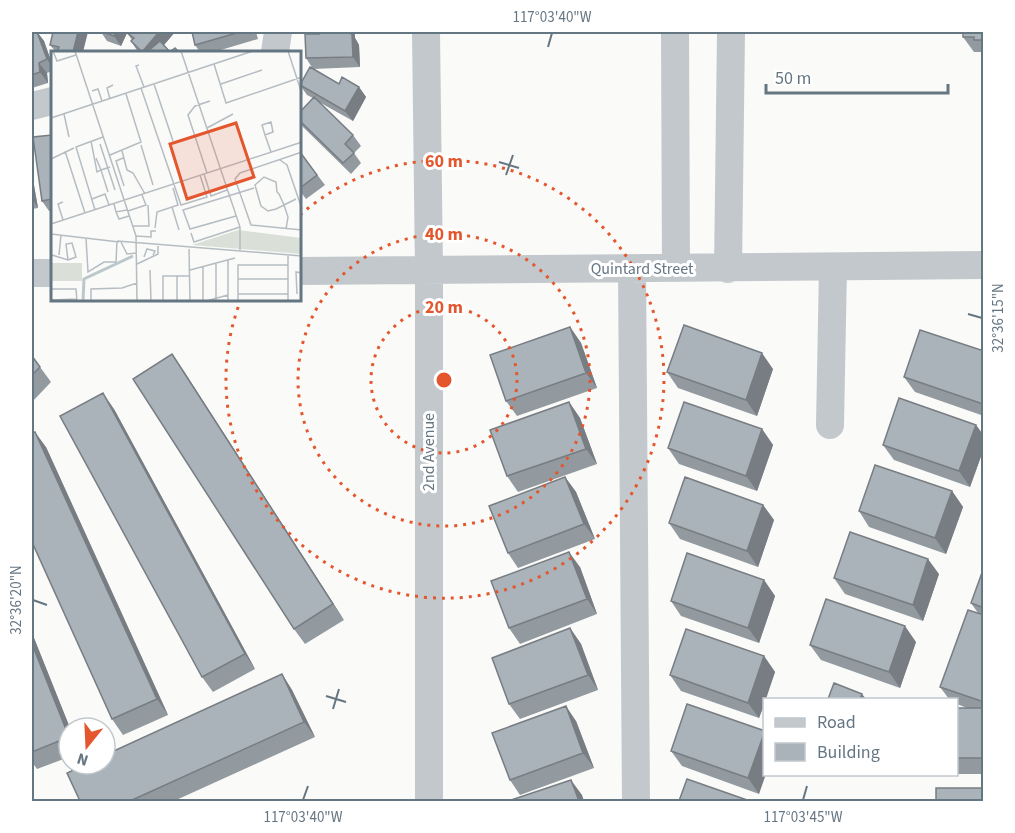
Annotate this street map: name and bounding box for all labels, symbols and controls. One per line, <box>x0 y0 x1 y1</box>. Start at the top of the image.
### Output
text: 117°03'40"W <box>512 7 592 28</box>
inset map <box>51 51 302 302</box>
scale bar <box>766 57 948 95</box>
text: 50 m <box>775 66 811 91</box>
text: 60 m <box>425 149 463 174</box>
text: 40 m <box>425 222 463 247</box>
street label: Quintard Street <box>591 258 694 280</box>
text: 32°36'15"N <box>988 283 1009 353</box>
text: 20 m <box>425 295 463 320</box>
centre of rings <box>434 370 454 390</box>
street label: 2nd Avenue <box>418 413 440 491</box>
text: 32°36'20"N <box>6 565 27 635</box>
legend <box>763 698 958 776</box>
text: Road <box>817 710 856 735</box>
north arrow <box>57 716 117 776</box>
text: Building <box>817 740 880 765</box>
text: N <box>74 747 91 771</box>
text: 117°03'40"W <box>263 807 343 828</box>
text: 117°03'45"W <box>763 807 843 828</box>

